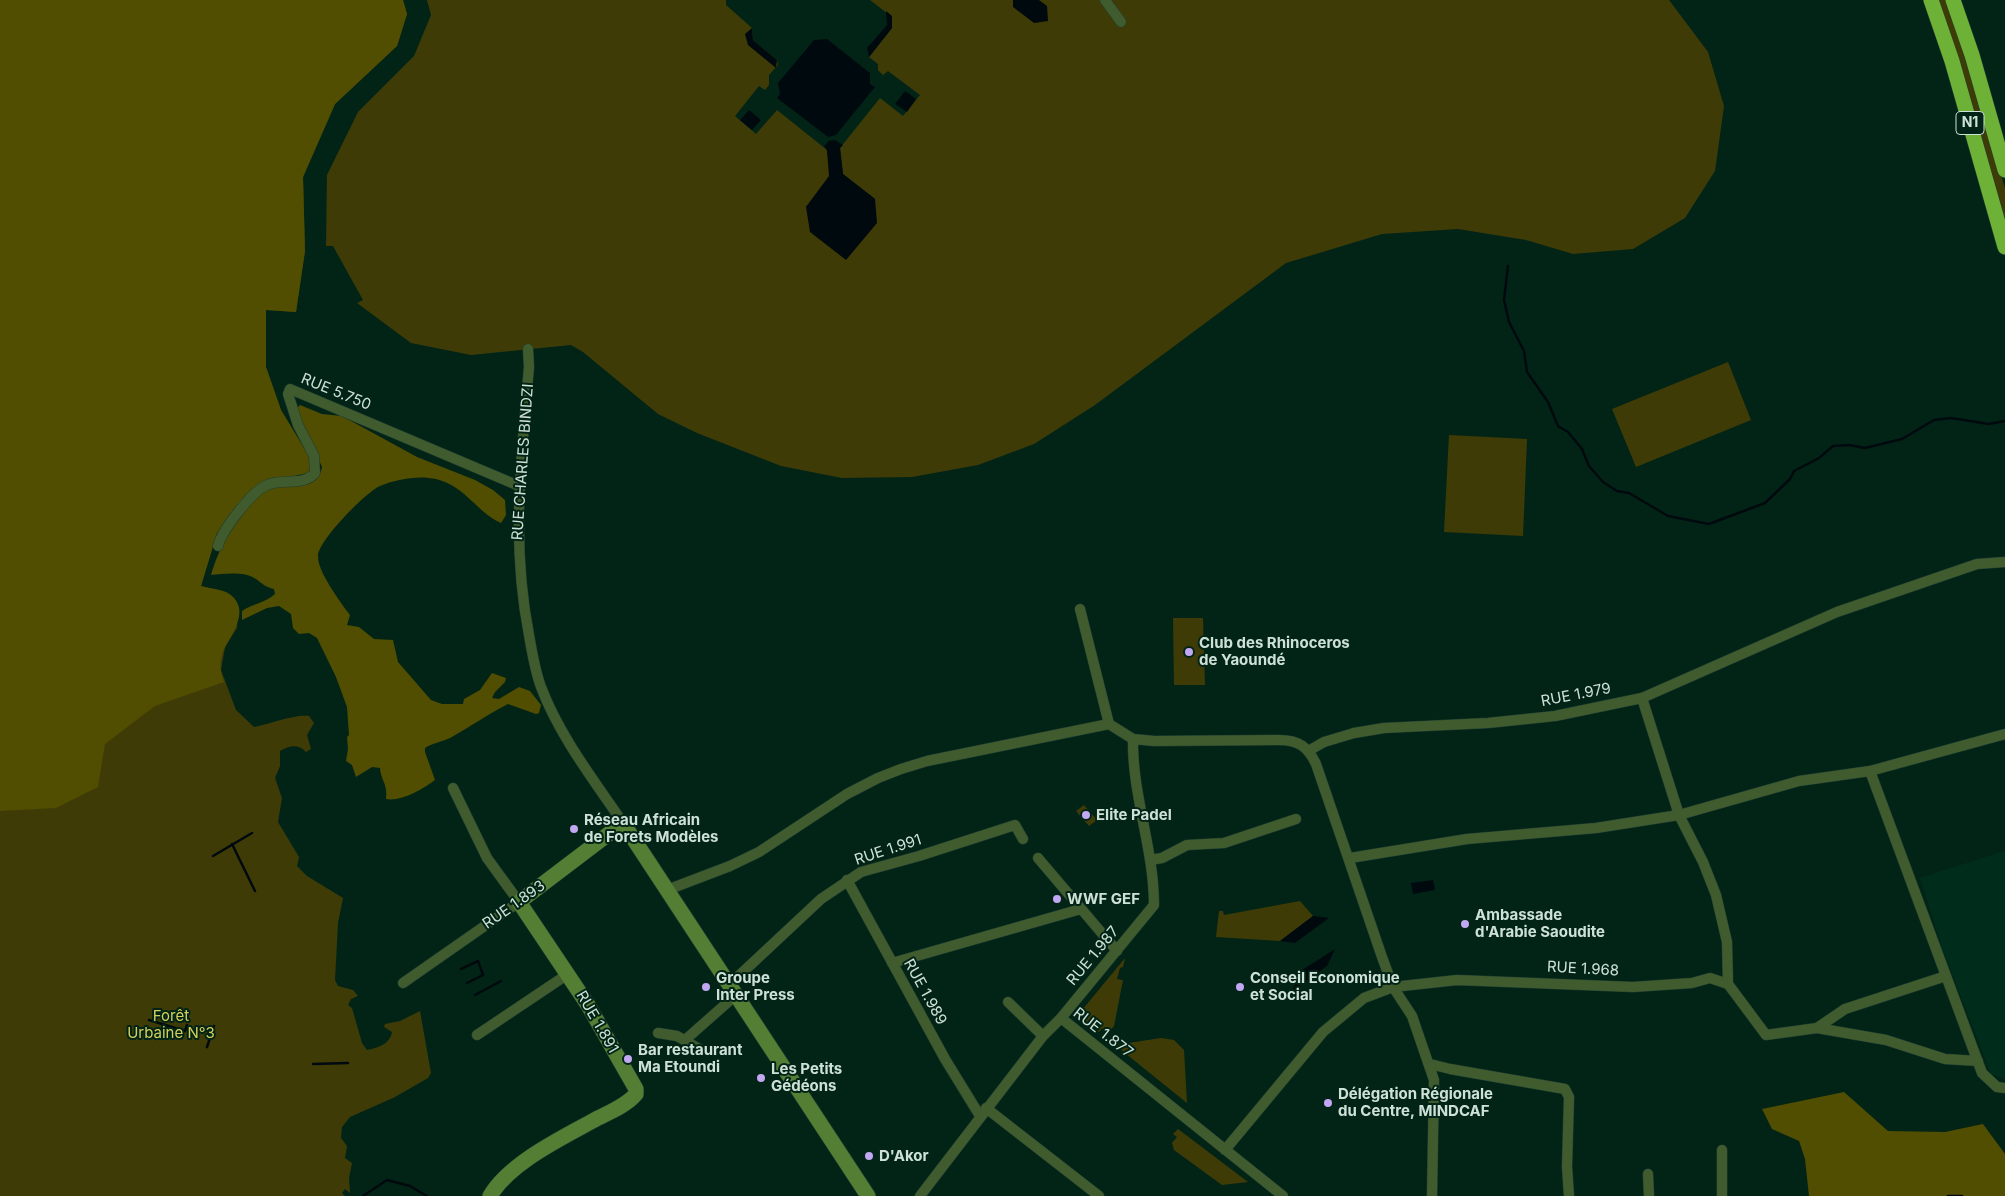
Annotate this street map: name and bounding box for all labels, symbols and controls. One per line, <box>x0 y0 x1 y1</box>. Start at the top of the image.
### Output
road number: N1 <box>1956 112 1984 134</box>
street label: RUE 5.750 <box>298 370 374 414</box>
street label: RUE CHARLES BINDZI <box>509 383 537 541</box>
place label: Club des Rhinoceros de Yaoundé <box>1199 634 1350 669</box>
marker: Club des Rhinoceros de Yaoundé <box>1183 646 1195 658</box>
street label: RUE 1.979 <box>1539 679 1613 711</box>
place label: Elite Padel <box>1096 806 1172 824</box>
marker: Elite Padel <box>1080 809 1092 821</box>
place label: Réseau Africain de Forets Modèles <box>584 811 718 846</box>
marker: Réseau Africain de Forets Modèles <box>568 823 580 835</box>
street label: RUE 1.991 <box>852 831 924 869</box>
street label: RUE 1.893 <box>479 877 549 933</box>
place label: WWF GEF <box>1067 890 1140 908</box>
marker: WWF GEF <box>1051 893 1063 905</box>
place label: Ambassade d'Arabie Saoudite <box>1475 906 1605 941</box>
marker: Ambassade d'Arabie Saoudite <box>1459 918 1471 930</box>
street label: RUE 1.987 <box>1063 923 1123 989</box>
street label: RUE 1.989 <box>900 956 950 1028</box>
street label: RUE 1.968 <box>1546 958 1620 980</box>
place label: Groupe Inter Press <box>716 969 795 1004</box>
place label: Conseil Economique et Social <box>1250 969 1400 1004</box>
marker: Groupe Inter Press <box>700 981 712 993</box>
marker: Conseil Economique et Social <box>1234 981 1246 993</box>
street label: RUE 1.891 <box>572 988 622 1056</box>
street label: RUE 1.877 <box>1070 1004 1136 1062</box>
park label: Forêt Urbaine N°3 <box>127 1007 215 1042</box>
place label: Bar restaurant Ma Etoundi <box>638 1041 742 1076</box>
marker: Bar restaurant Ma Etoundi <box>622 1053 634 1065</box>
place label: Les Petits Gédéons <box>771 1060 842 1095</box>
marker: Les Petits Gédéons <box>755 1072 767 1084</box>
place label: Délégation Régionale du Centre, MINDCAF <box>1338 1085 1493 1120</box>
marker: Délégation Régionale du Centre, MINDCAF <box>1322 1097 1334 1109</box>
place label: D'Akor <box>879 1147 929 1165</box>
marker: D'Akor <box>863 1150 875 1162</box>

